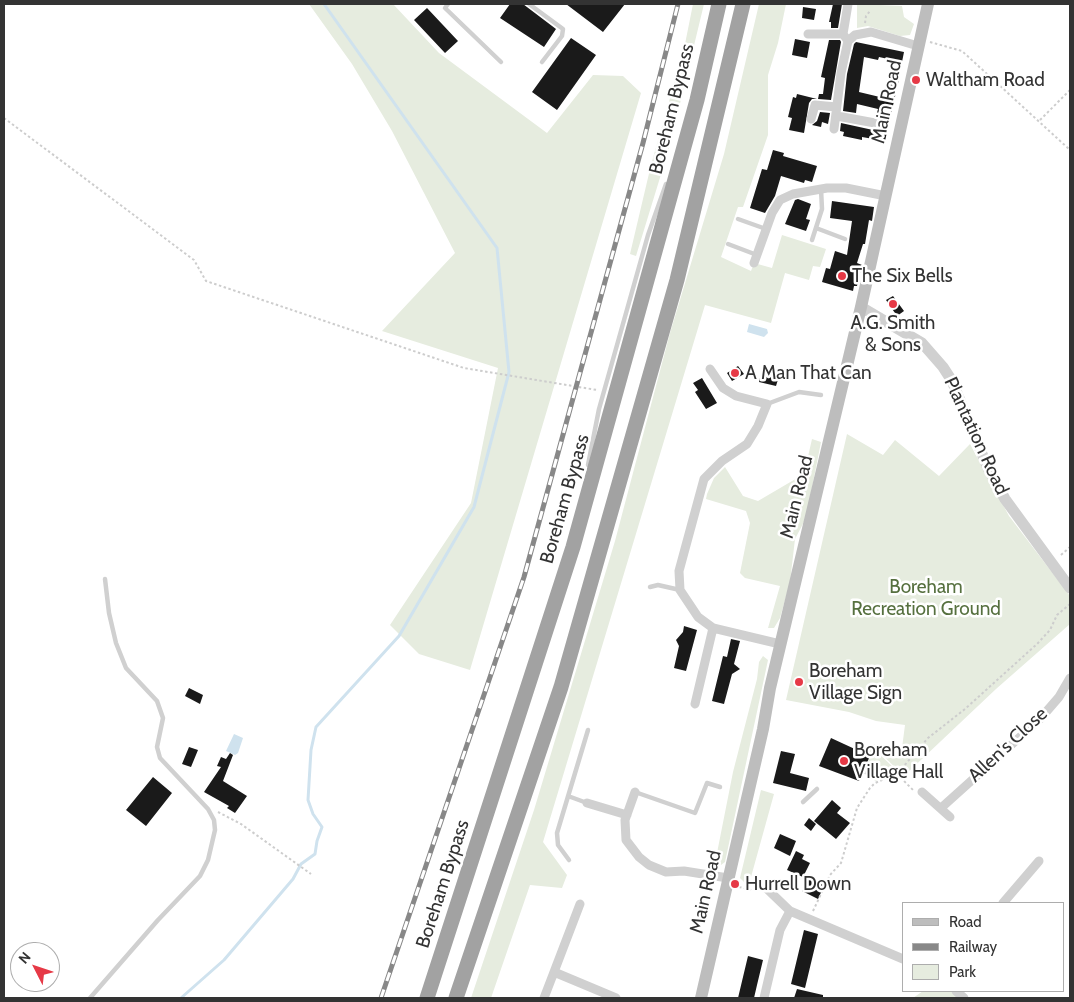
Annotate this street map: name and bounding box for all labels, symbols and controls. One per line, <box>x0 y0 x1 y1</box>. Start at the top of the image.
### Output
street label: Boreham Bypass <box>645 41 699 177</box>
street label: Main Road <box>867 58 907 146</box>
place label: Waltham Road <box>926 69 1045 91</box>
marker: Waltham Road <box>910 74 922 86</box>
place label: The Six Bells <box>852 265 953 287</box>
marker: The Six Bells <box>836 270 848 282</box>
marker: A.G. Smith & Sons <box>887 298 899 310</box>
place label: A.G. Smith & Sons <box>851 312 935 356</box>
place label: A Man That Can <box>745 362 872 384</box>
marker: A Man That Can <box>729 367 741 379</box>
street label: Plantation Road <box>939 374 1013 498</box>
street label: Boreham Bypass <box>536 432 594 566</box>
street label: Main Road <box>776 453 818 541</box>
park label: Boreham Recreation Ground <box>851 576 1001 620</box>
place label: Boreham Village Sign <box>809 660 902 704</box>
marker: Boreham Village Sign <box>793 676 805 688</box>
street label: Allen's Close <box>964 703 1052 787</box>
place label: Boreham Village Hall <box>854 739 943 783</box>
marker: Boreham Village Hall <box>838 755 850 767</box>
street label: Boreham Bypass <box>412 817 474 951</box>
street label: Main Road <box>685 848 727 936</box>
place label: Hurrell Down <box>745 873 851 895</box>
marker: Hurrell Down <box>729 878 741 890</box>
legend <box>902 902 1064 992</box>
text: Road <box>949 913 982 931</box>
text: Railway <box>949 938 997 956</box>
north arrow <box>10 942 60 992</box>
text: N <box>14 948 34 967</box>
text: Park <box>949 963 976 981</box>

